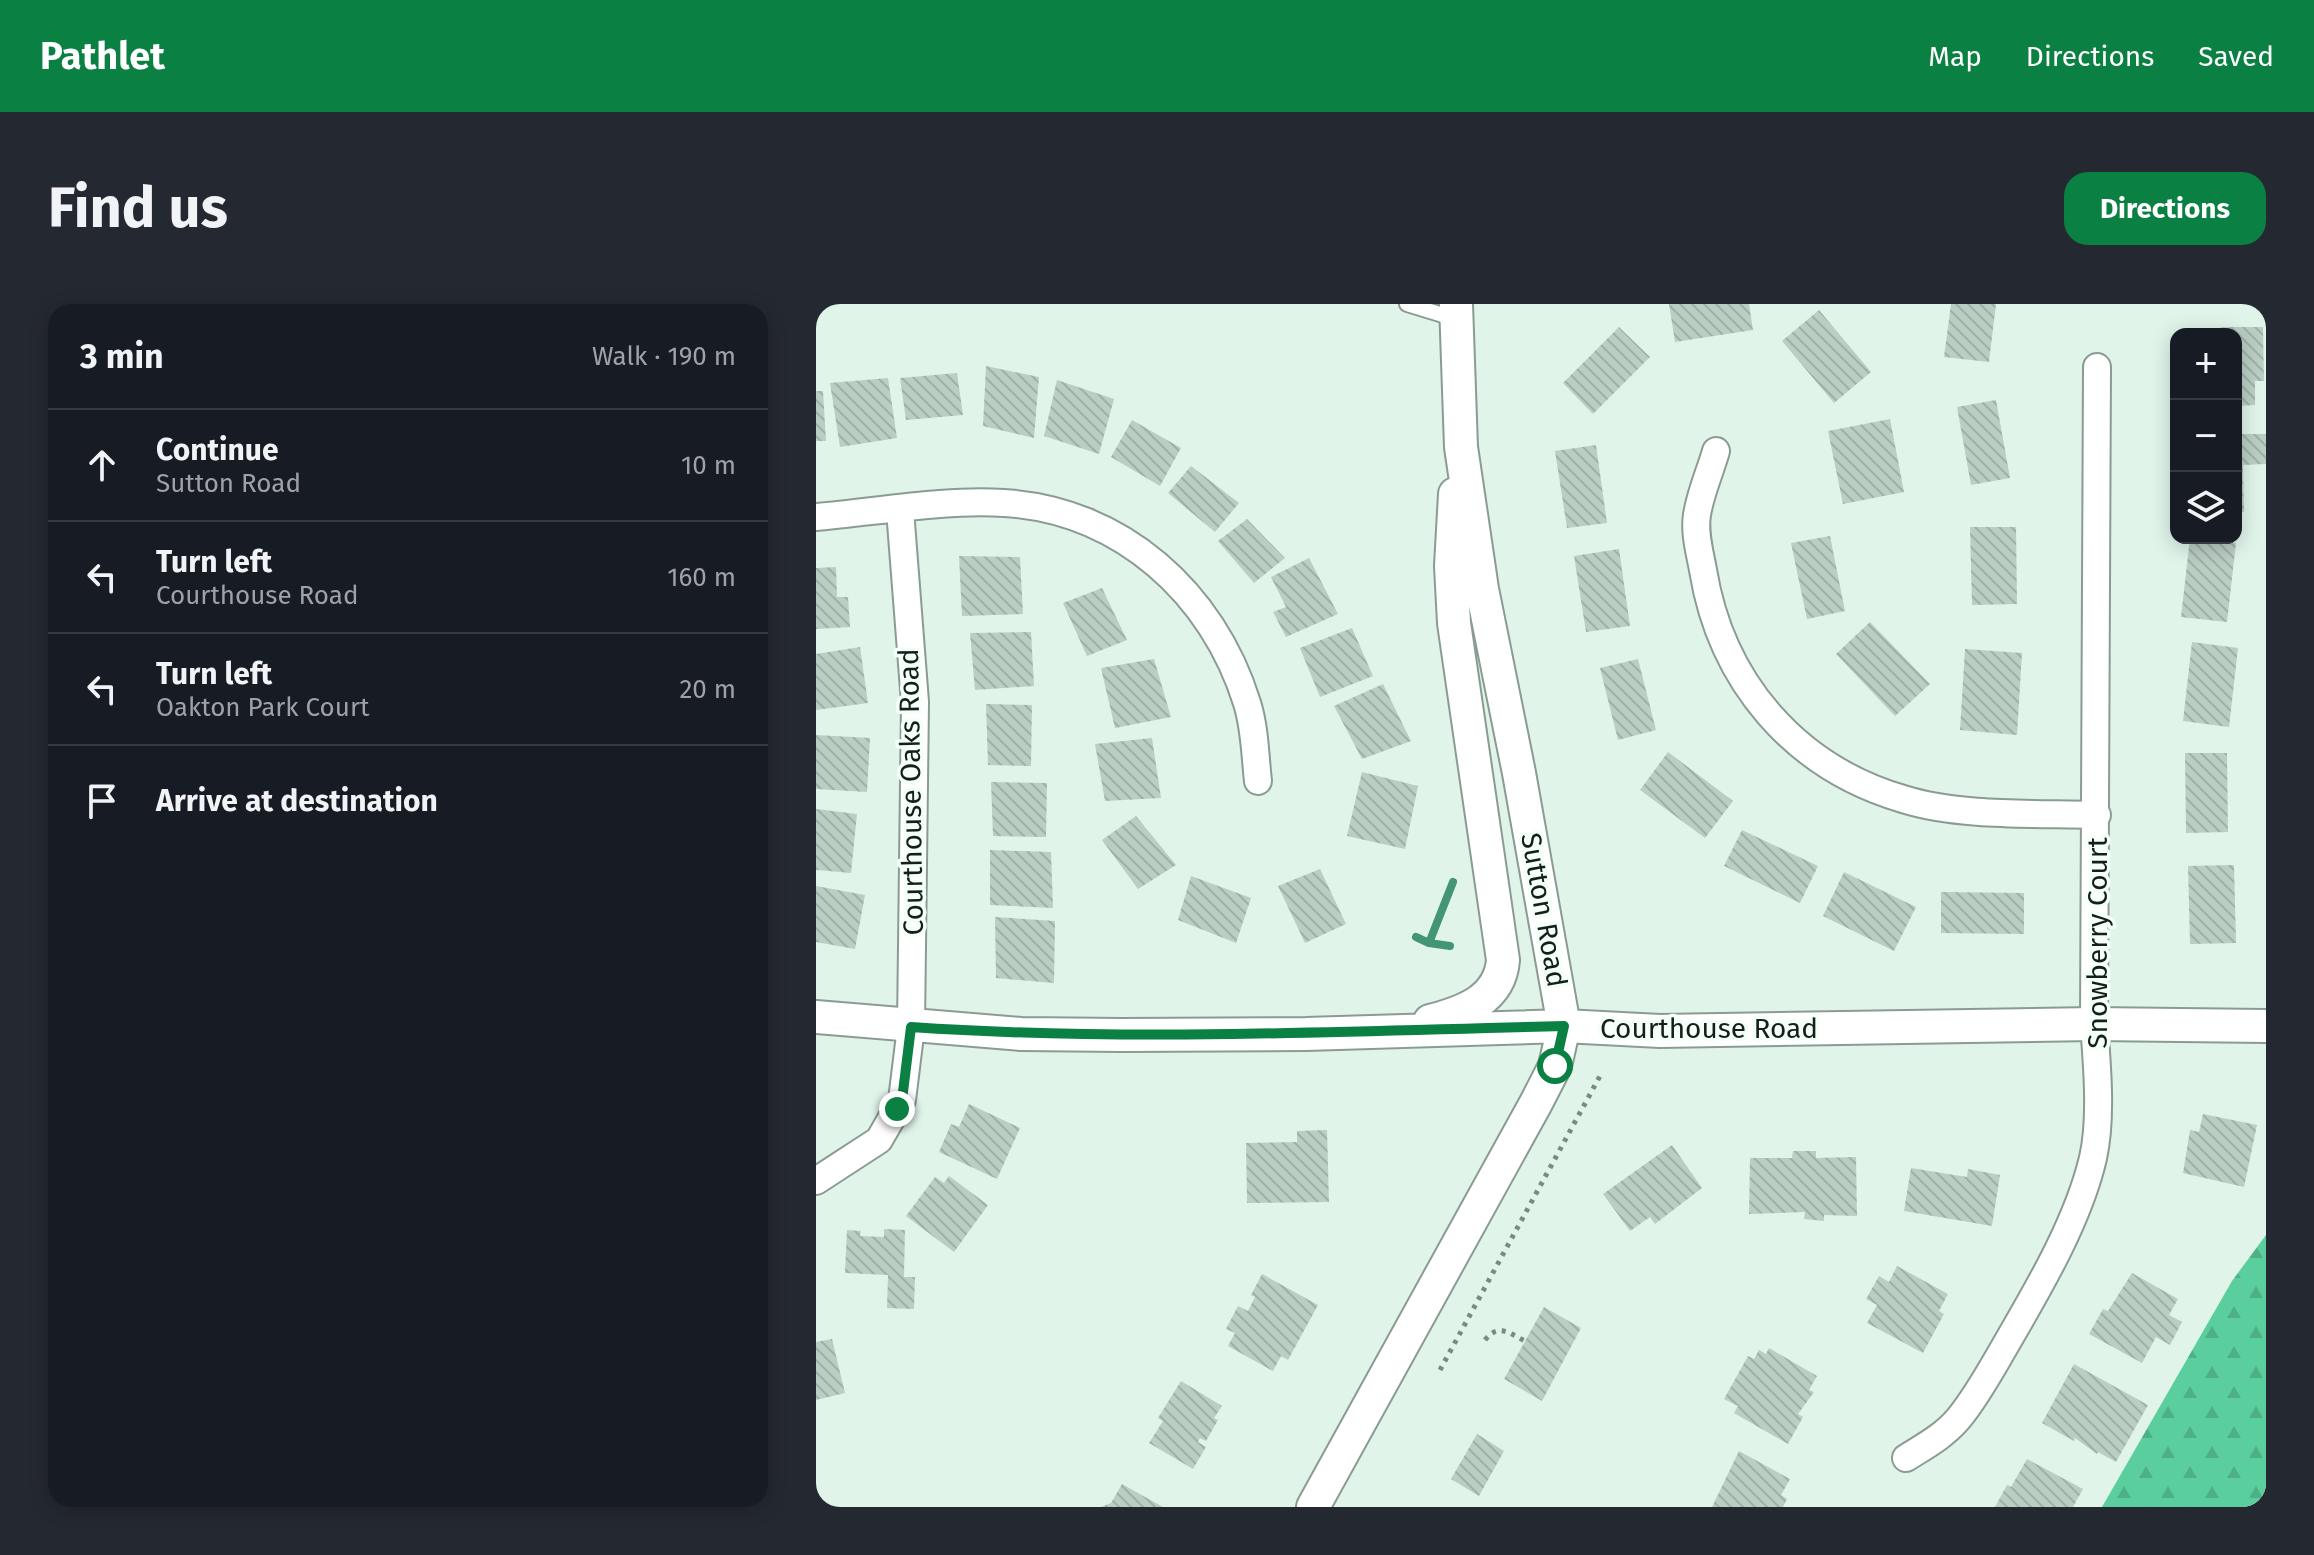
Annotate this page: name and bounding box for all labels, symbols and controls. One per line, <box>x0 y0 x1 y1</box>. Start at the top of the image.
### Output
text: Pathlet <box>40 33 165 79</box>
text: Map <box>1928 40 1982 73</box>
text: Directions <box>2026 40 2154 73</box>
text: Saved <box>2198 40 2274 73</box>
button: Directions <box>2064 172 2266 245</box>
text: Find us <box>48 175 228 242</box>
map controls <box>2170 328 2242 544</box>
button: + <box>2170 328 2242 400</box>
text: 3 min <box>80 336 164 377</box>
text: Walk · 190 m <box>592 341 736 372</box>
button: − <box>2170 400 2242 472</box>
text: Continue <box>156 432 279 468</box>
icon: ahead <box>80 443 124 487</box>
text: 10 m <box>681 450 736 481</box>
text: Sutton Road <box>156 468 301 499</box>
button: layers <box>2170 472 2242 544</box>
text: Turn left <box>156 544 272 580</box>
icon: left <box>80 555 124 599</box>
text: 160 m <box>667 562 736 593</box>
text: Courthouse Road <box>156 580 359 611</box>
street label: Courthouse Oaks Road <box>892 648 930 936</box>
text: Turn left <box>156 656 272 692</box>
icon: left <box>80 667 124 711</box>
text: 20 m <box>679 674 736 705</box>
text: Oakton Park Court <box>156 692 369 723</box>
icon: arrive <box>80 779 124 823</box>
text: Arrive at destination <box>156 783 438 819</box>
street label: Sutton Road <box>1514 830 1574 990</box>
street label: Snowberry Court <box>2081 836 2114 1049</box>
street label: Courthouse Road <box>1600 1012 1818 1045</box>
route start <box>1537 1048 1573 1084</box>
route end <box>879 1091 915 1127</box>

